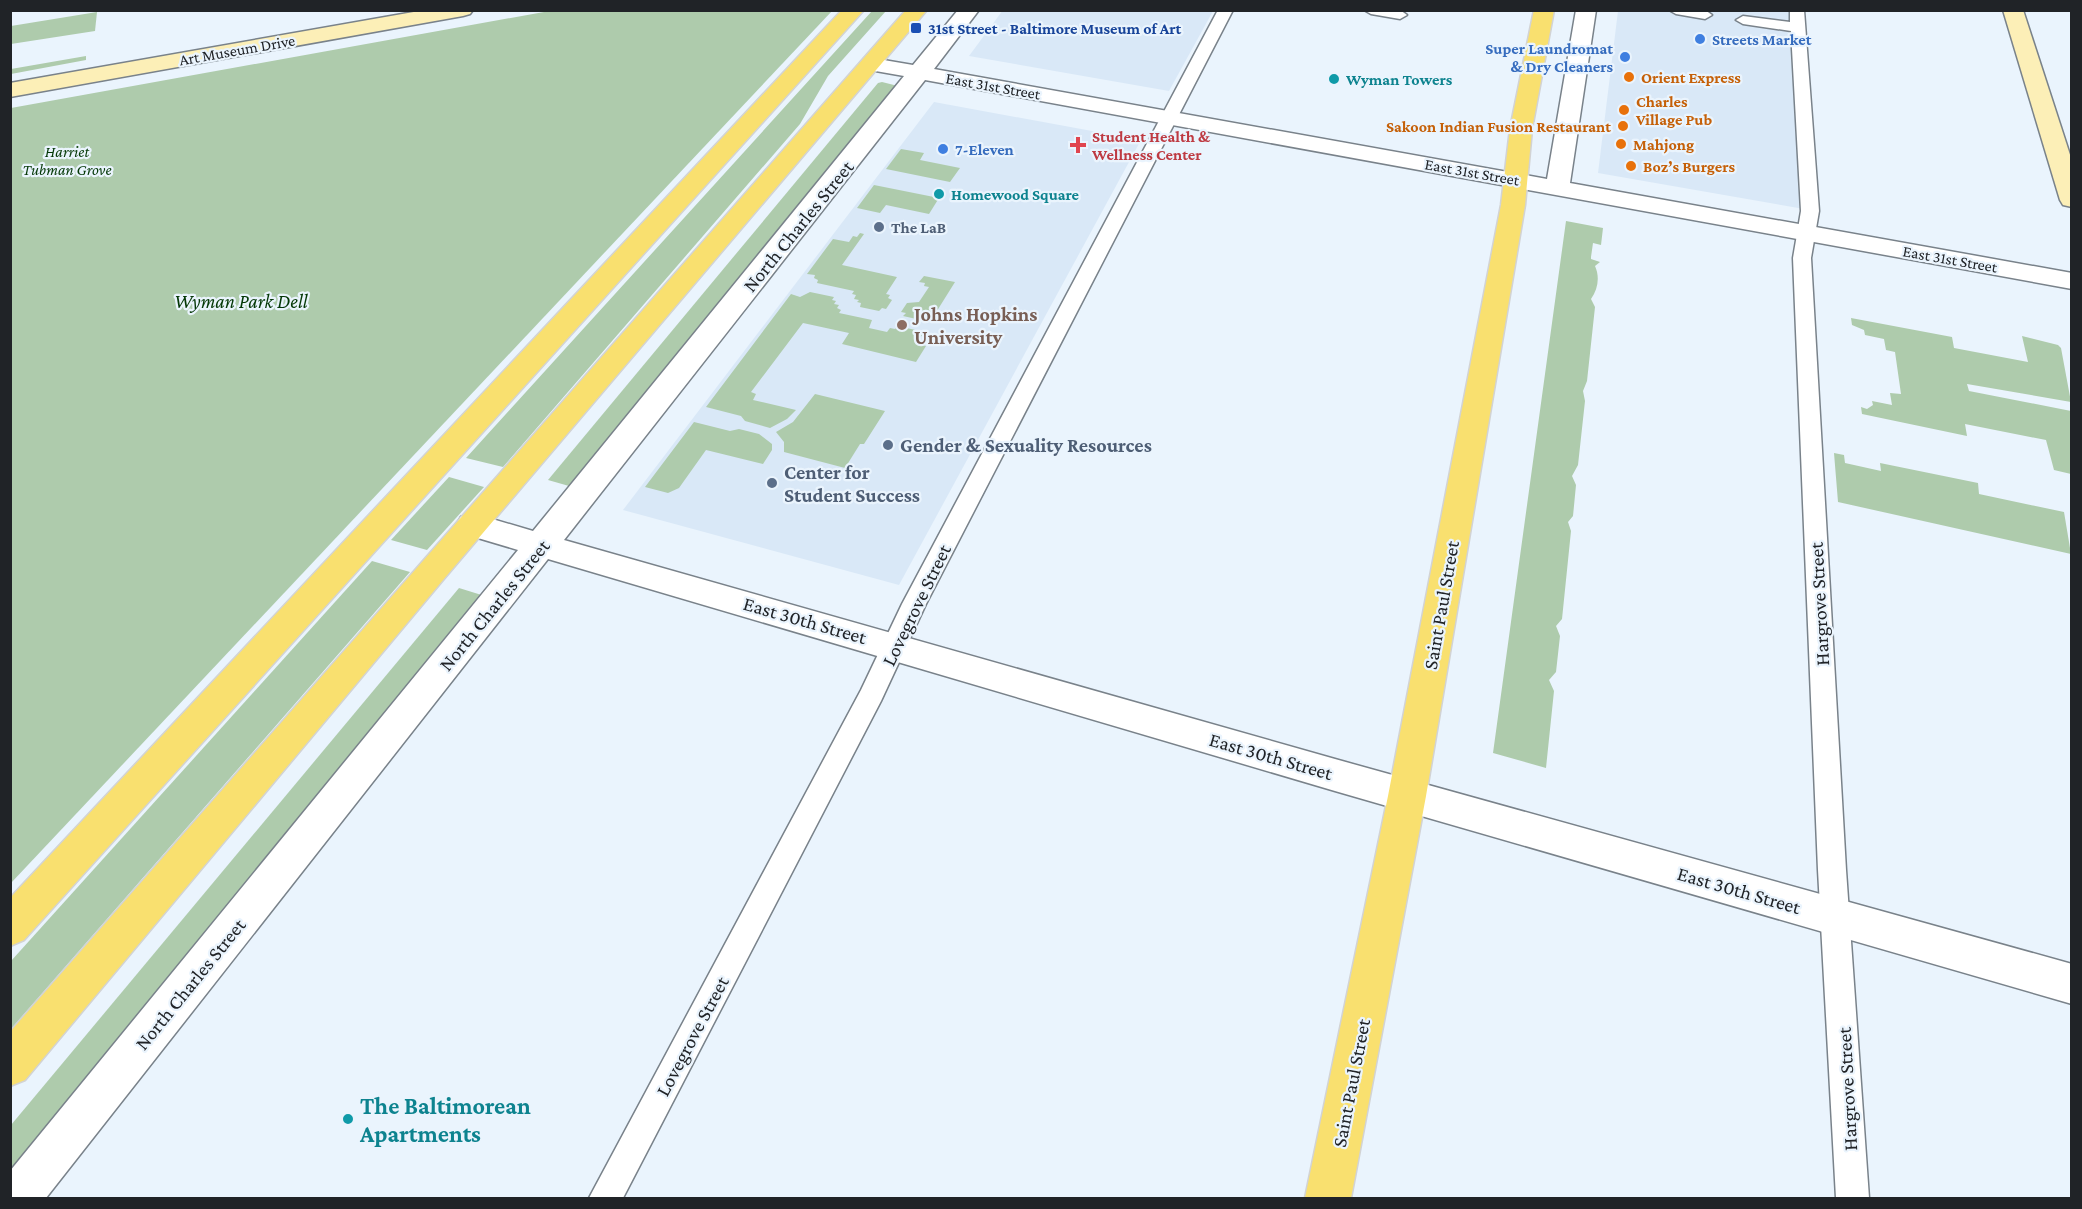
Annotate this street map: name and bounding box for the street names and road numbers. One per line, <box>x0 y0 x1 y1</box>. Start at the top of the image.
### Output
street label: Art Museum Drive <box>178 31 296 69</box>
street label: East 31st Street <box>944 69 1042 103</box>
street label: East 31st Street <box>1423 155 1521 189</box>
street label: North Charles Street <box>738 156 858 296</box>
street label: East 31st Street <box>1901 242 1999 276</box>
street label: North Charles Street <box>434 535 554 675</box>
street label: Saint Paul Street <box>1419 538 1463 671</box>
street label: Lovegrove Street <box>877 540 956 670</box>
street label: Hargrove Street <box>1805 541 1834 666</box>
street label: East 30th Street <box>741 592 869 648</box>
street label: East 30th Street <box>1207 728 1335 784</box>
street label: East 30th Street <box>1675 862 1803 918</box>
street label: North Charles Street <box>130 914 250 1054</box>
street label: Lovegrove Street <box>651 972 734 1100</box>
street label: Saint Paul Street <box>1328 1017 1374 1149</box>
street label: Hargrove Street <box>1833 1026 1862 1151</box>

